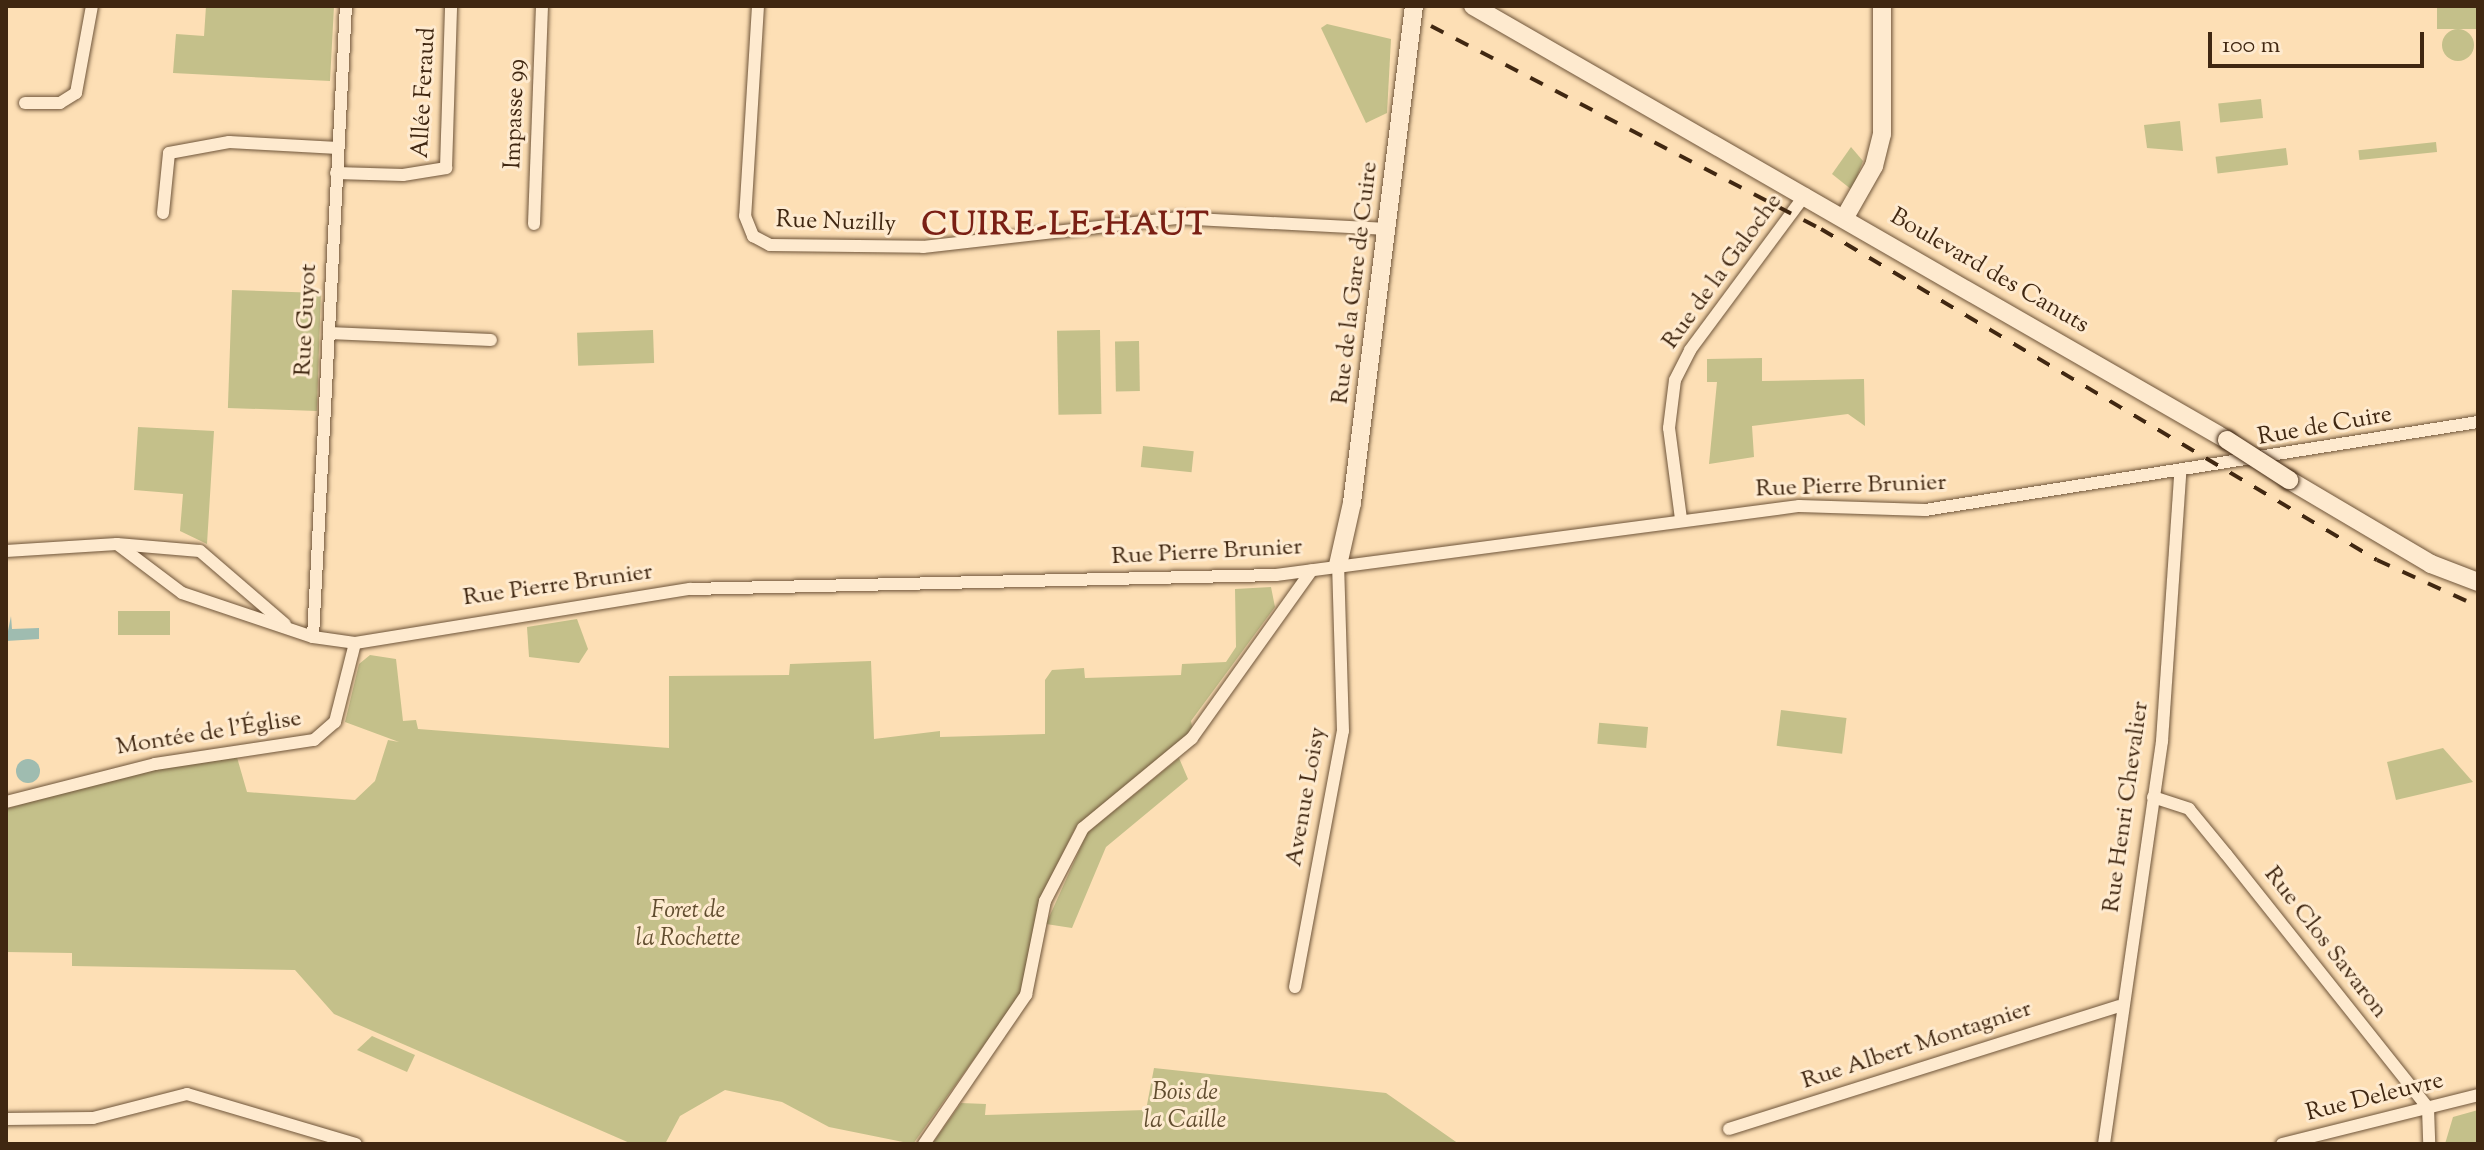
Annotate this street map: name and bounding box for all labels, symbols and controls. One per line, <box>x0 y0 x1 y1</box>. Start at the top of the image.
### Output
scale bar <box>2212 16 2428 66</box>
street label: Allée Feraud <box>407 27 443 159</box>
text: 100 m <box>2222 29 2280 63</box>
street label: Impasse 99 <box>500 58 532 170</box>
street label: Rue de la Gare de Cuire <box>1327 160 1385 406</box>
street label: Rue de la Galoche <box>1657 189 1789 355</box>
street label: Boulevard des Canuts <box>1884 203 2094 341</box>
street label: Rue Nuzilly <box>775 207 897 239</box>
district label: CUIRE-LE-HAUT <box>921 207 1211 245</box>
street label: Rue Guyot <box>290 263 324 377</box>
street label: Rue de Cuire <box>2256 401 2394 453</box>
street label: Rue Pierre Brunier <box>1755 469 1947 505</box>
street label: Rue Pierre Brunier <box>1111 534 1303 572</box>
street label: Rue Pierre Brunier <box>461 558 655 614</box>
street label: Rue Henri Chevalier <box>2098 700 2156 914</box>
street label: Montée de l'Église <box>114 705 304 763</box>
street label: Avenue Loisy <box>1281 725 1333 869</box>
street label: Rue Clos Savaron <box>2257 861 2393 1025</box>
park label: Foret de la Rochette <box>636 898 740 954</box>
street label: Rue Albert Montagnier <box>1798 995 2036 1097</box>
street label: Rue Deleuvre <box>2303 1067 2447 1129</box>
park label: Bois de la Caille <box>1144 1080 1226 1136</box>

